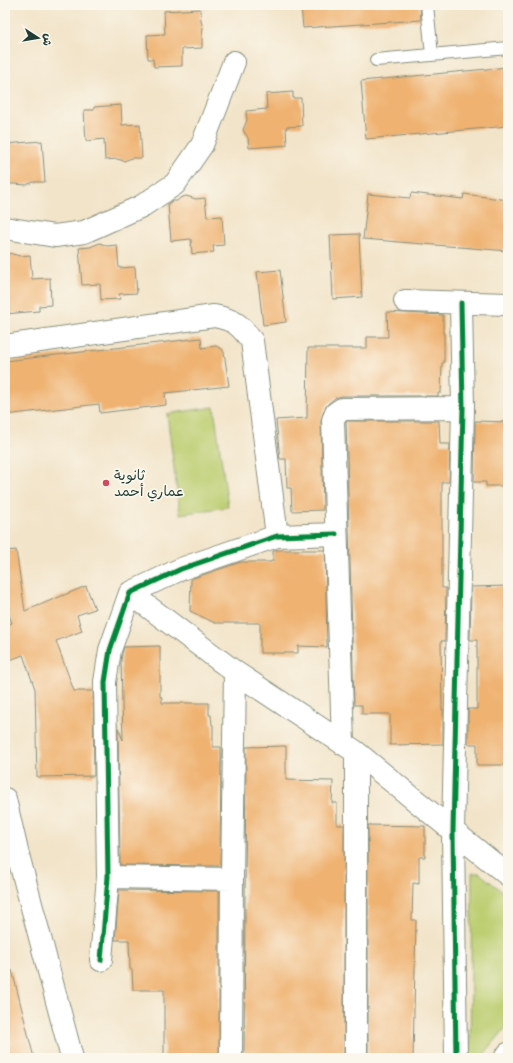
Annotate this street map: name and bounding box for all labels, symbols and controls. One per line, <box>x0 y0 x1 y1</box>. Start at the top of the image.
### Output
north arrow <box>18 18 58 58</box>
text: ش <box>37 32 58 48</box>
place label: ثانوية عماري أحمد <box>114 463 184 504</box>
marker: ثانوية عماري أحمد <box>101 478 111 488</box>

